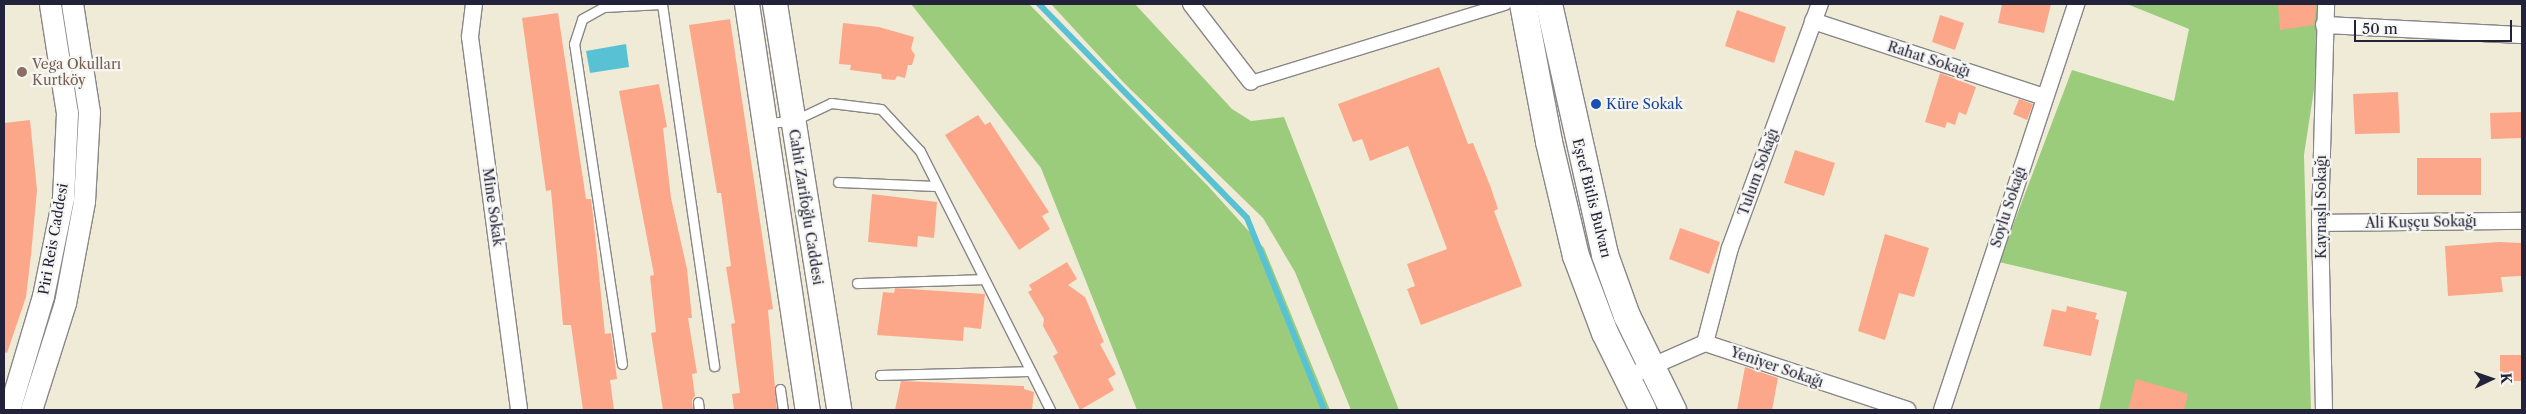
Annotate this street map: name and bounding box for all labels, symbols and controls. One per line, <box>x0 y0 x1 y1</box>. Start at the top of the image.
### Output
scale bar <box>2356 10 2514 42</box>
text: 50 m <box>2362 19 2398 38</box>
street label: Rahat Sokağı <box>1885 38 1973 80</box>
place label: Vega Okulları Kurtköy <box>32 56 121 88</box>
marker: Vega Okulları Kurtköy <box>16 66 28 78</box>
place label: Küre Sokak <box>1606 96 1683 112</box>
marker: Küre Sokak <box>1590 98 1602 110</box>
street label: Tulum Sokağı <box>1734 126 1782 218</box>
street label: Cahit Zarifoğlu Caddesi <box>785 128 827 286</box>
street label: Eşref Bitlis Bulvarı <box>1569 137 1615 259</box>
street label: Kaynaşlı Sokağı <box>2313 155 2329 259</box>
street label: Soylu Sokağı <box>1987 164 2029 250</box>
street label: Mine Sokak <box>479 167 507 247</box>
street label: Piri Reis Caddesi <box>35 182 71 296</box>
street label: Ali Kuşçu Sokağı <box>2365 213 2477 231</box>
street label: Yeniyer Sokağı <box>1728 343 1826 391</box>
north arrow <box>2466 354 2516 404</box>
text: K <box>2497 372 2515 384</box>

